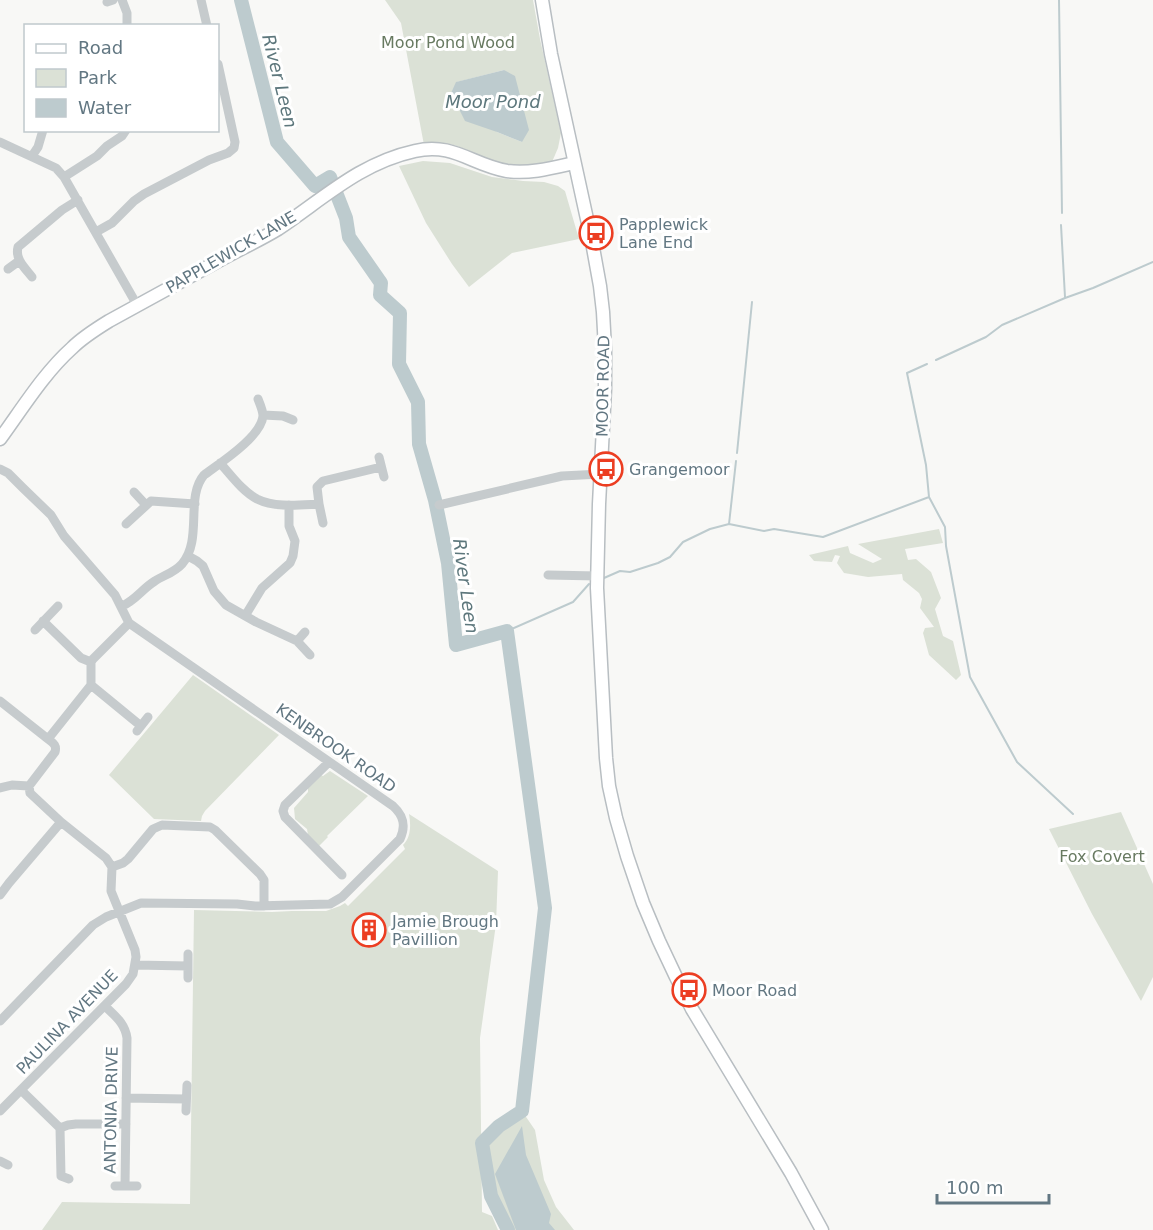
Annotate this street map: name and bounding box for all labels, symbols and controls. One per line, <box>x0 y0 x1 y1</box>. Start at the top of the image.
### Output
legend <box>24 24 219 132</box>
water label: River Leen <box>258 32 302 130</box>
park label: Moor Pond Wood <box>381 33 515 52</box>
text: Road <box>78 37 123 58</box>
text: Park <box>78 67 117 88</box>
water label: Moor Pond <box>445 91 541 112</box>
text: Water <box>78 97 132 118</box>
street label: PAPPLEWICK LANE <box>162 207 300 297</box>
bus stop icon: Papplewick Lane End <box>578 215 614 251</box>
place label: Papplewick Lane End <box>619 215 709 252</box>
street label: MOOR ROAD <box>593 335 613 437</box>
bus stop icon: Grangemoor <box>588 451 624 487</box>
place label: Grangemoor <box>629 460 730 479</box>
water label: River Leen <box>449 537 483 635</box>
street label: KENBROOK ROAD <box>272 699 400 797</box>
park label: Fox Covert <box>1059 847 1145 866</box>
building icon: Jamie Brough Pavillion <box>351 912 387 948</box>
place label: Jamie Brough Pavillion <box>391 912 499 949</box>
street label: PAULINA AVENUE <box>12 966 122 1078</box>
bus stop icon: Moor Road <box>671 972 707 1008</box>
place label: Moor Road <box>712 981 797 1000</box>
street label: ANTONIA DRIVE <box>100 1046 122 1174</box>
scale bar <box>937 1167 1050 1205</box>
text: 100 m <box>946 1177 1004 1198</box>

